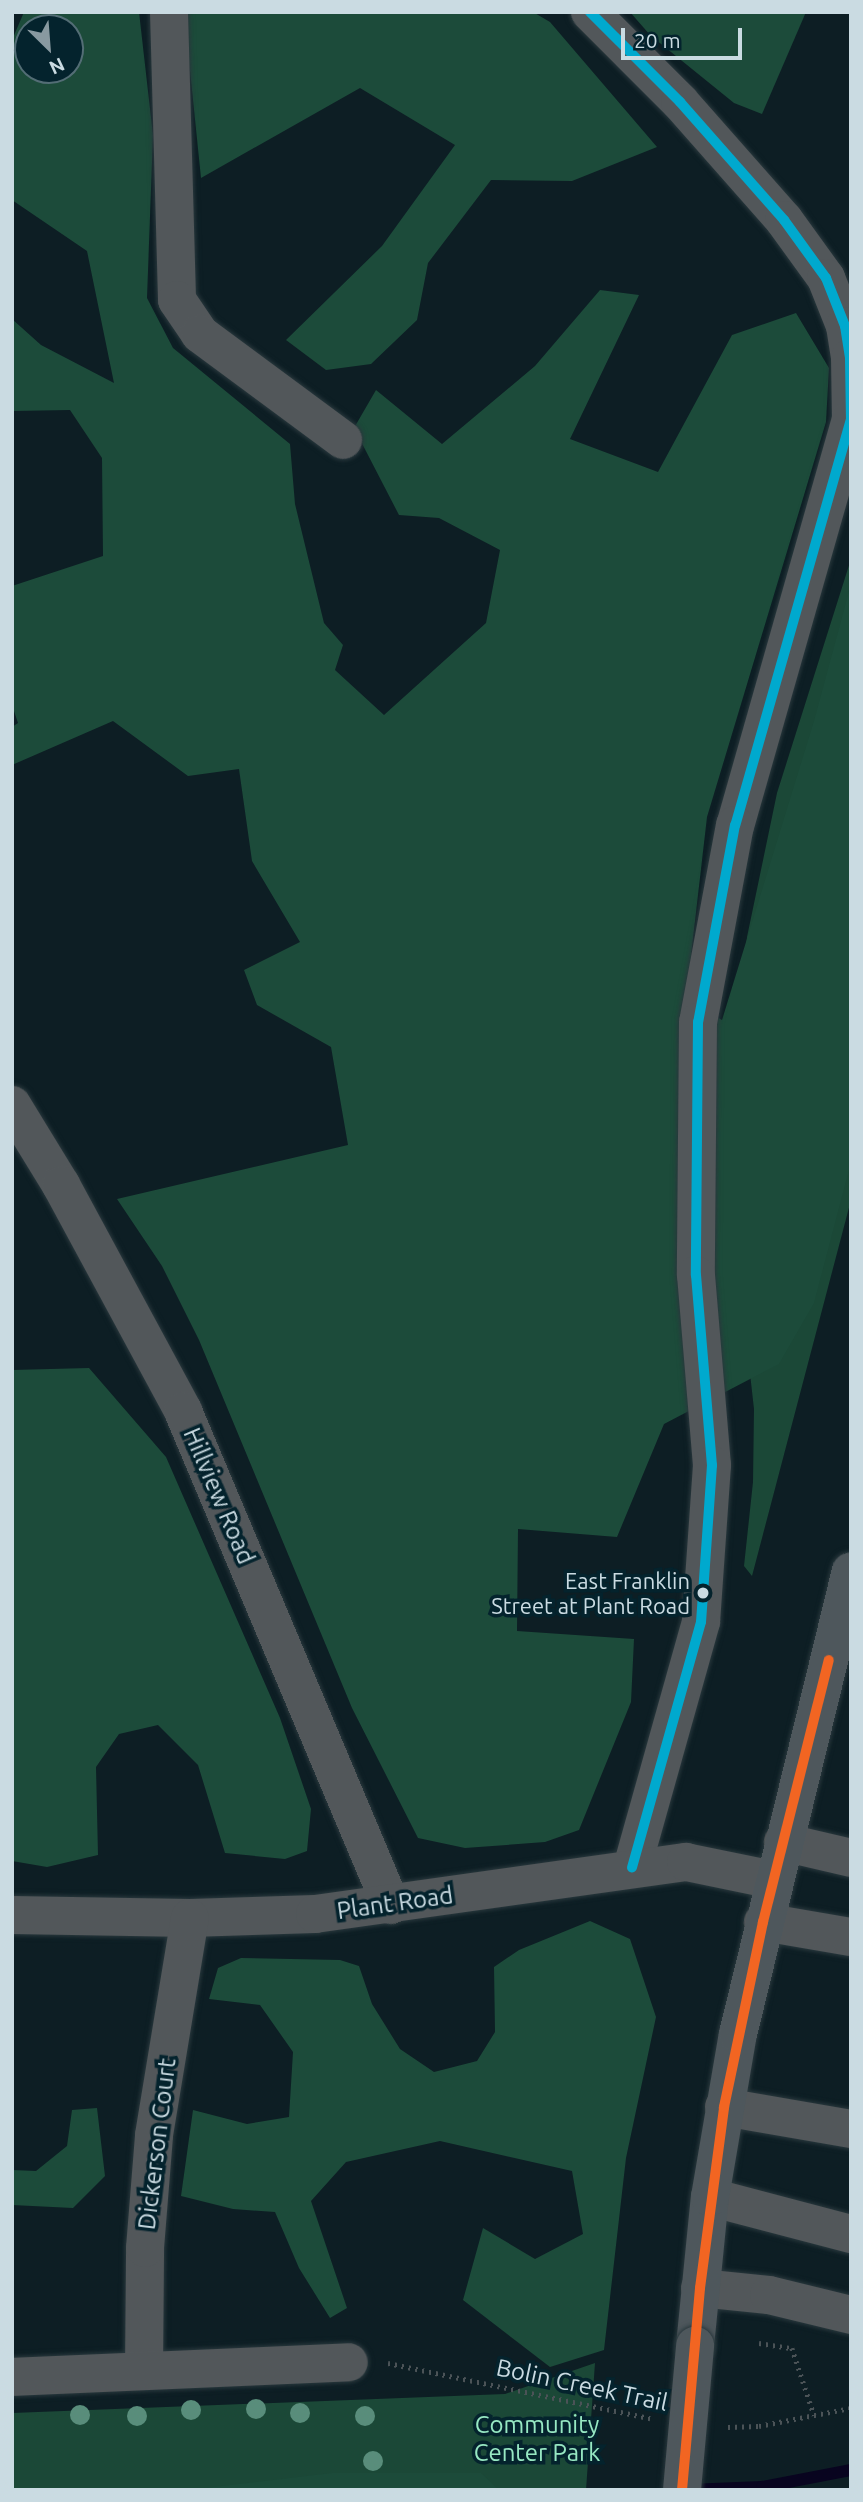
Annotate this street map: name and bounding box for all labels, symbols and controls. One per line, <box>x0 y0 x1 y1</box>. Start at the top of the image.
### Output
north arrow <box>14 14 84 84</box>
scale bar <box>625 14 746 58</box>
text: 20 m <box>634 28 681 52</box>
text: N <box>46 53 68 79</box>
street label: Hillview Road <box>177 1423 261 1569</box>
place label: East Franklin Street at Plant Road <box>491 1567 690 1618</box>
marker: East Franklin Street at Plant Road <box>696 1586 710 1600</box>
street label: Plant Road <box>335 1881 455 1925</box>
street label: Dickerson Court <box>132 2057 182 2231</box>
street label: Bolin Creek Trail <box>494 2353 670 2417</box>
park label: Community Center Park <box>474 2411 600 2467</box>

